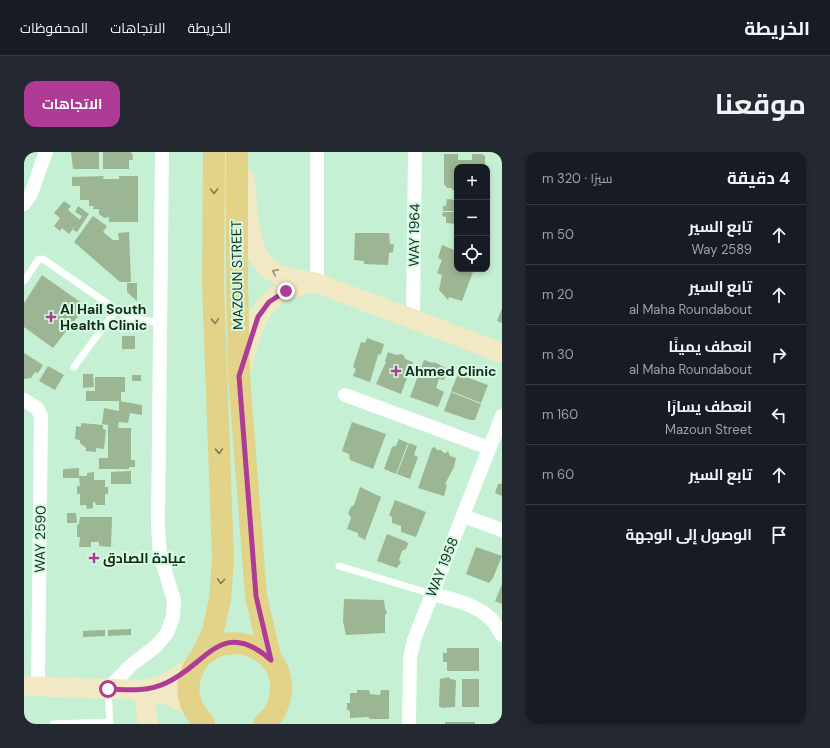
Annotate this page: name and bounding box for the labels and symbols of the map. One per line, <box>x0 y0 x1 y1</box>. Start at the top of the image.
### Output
one-way arrow <box>210 188 218 194</box>
street label: WAY 1964 <box>404 203 424 267</box>
street label: MAZOUN STREET <box>227 220 247 330</box>
one-way arrow <box>271 269 279 277</box>
route end <box>277 282 295 300</box>
place label: Al Hail South Health Clinic <box>60 300 147 334</box>
marker: Al Hail South Health Clinic <box>45 311 57 323</box>
one-way arrow <box>211 318 219 324</box>
place label: Ahmed Clinic <box>405 362 497 380</box>
marker: Ahmed Clinic <box>390 365 402 377</box>
one-way arrow <box>215 448 223 454</box>
street label: WAY 2590 <box>30 505 50 573</box>
street label: WAY 1958 <box>422 534 462 600</box>
place label: عيادة الصادق <box>103 549 186 567</box>
marker: عيادة الصادق <box>88 552 100 564</box>
one-way arrow <box>217 578 226 584</box>
route start <box>99 680 117 698</box>

